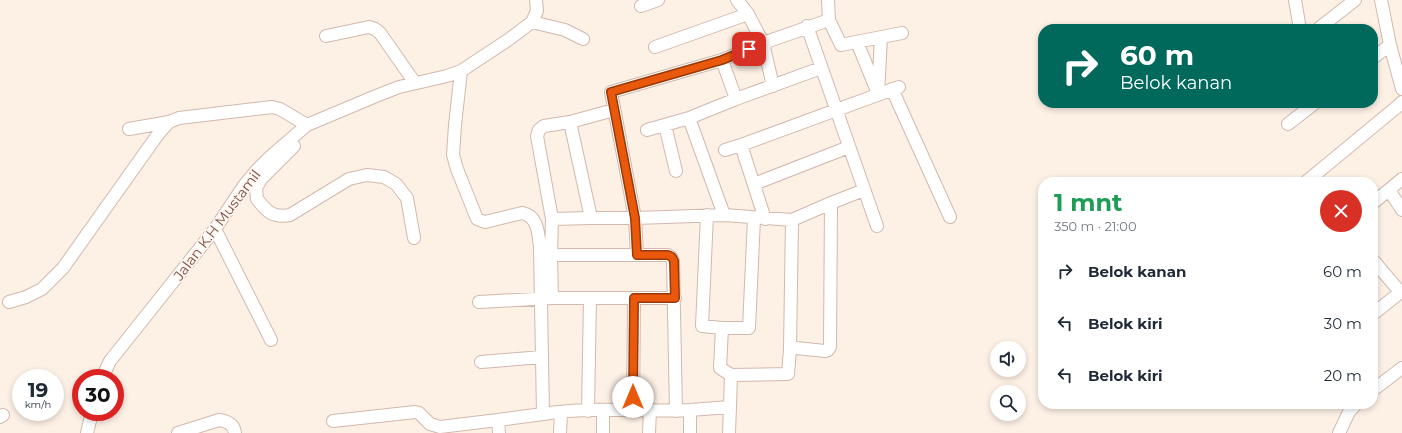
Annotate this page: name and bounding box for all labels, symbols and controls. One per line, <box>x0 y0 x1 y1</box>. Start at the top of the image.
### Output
pin <box>732 32 766 66</box>
icon: arrive <box>738 38 760 60</box>
text: 60 m <box>1120 38 1194 72</box>
icon: right <box>1054 40 1106 92</box>
text: Belok kanan <box>1120 72 1232 94</box>
street label: Jalan K.H Mustamil <box>169 166 265 285</box>
text: 1 mnt <box>1054 188 1122 217</box>
button: close <box>1320 190 1362 232</box>
text: 350 m · 21:00 <box>1054 218 1137 234</box>
icon: right <box>1054 260 1076 282</box>
text: Belok kanan <box>1088 262 1186 281</box>
text: 60 m <box>1323 262 1362 281</box>
icon: left <box>1054 312 1076 334</box>
text: Belok kiri <box>1088 314 1163 333</box>
text: 30 m <box>1324 314 1362 333</box>
map controls <box>990 341 1026 421</box>
button: sound <box>990 341 1026 377</box>
icon: left <box>1054 364 1076 386</box>
text: Belok kiri <box>1088 366 1163 385</box>
text: 20 m <box>1324 366 1362 385</box>
speed limit sign: 30 <box>72 369 124 421</box>
position arrow <box>612 376 654 418</box>
text: 19 <box>28 378 48 402</box>
button: search <box>990 385 1026 421</box>
text: km/h <box>25 398 51 411</box>

